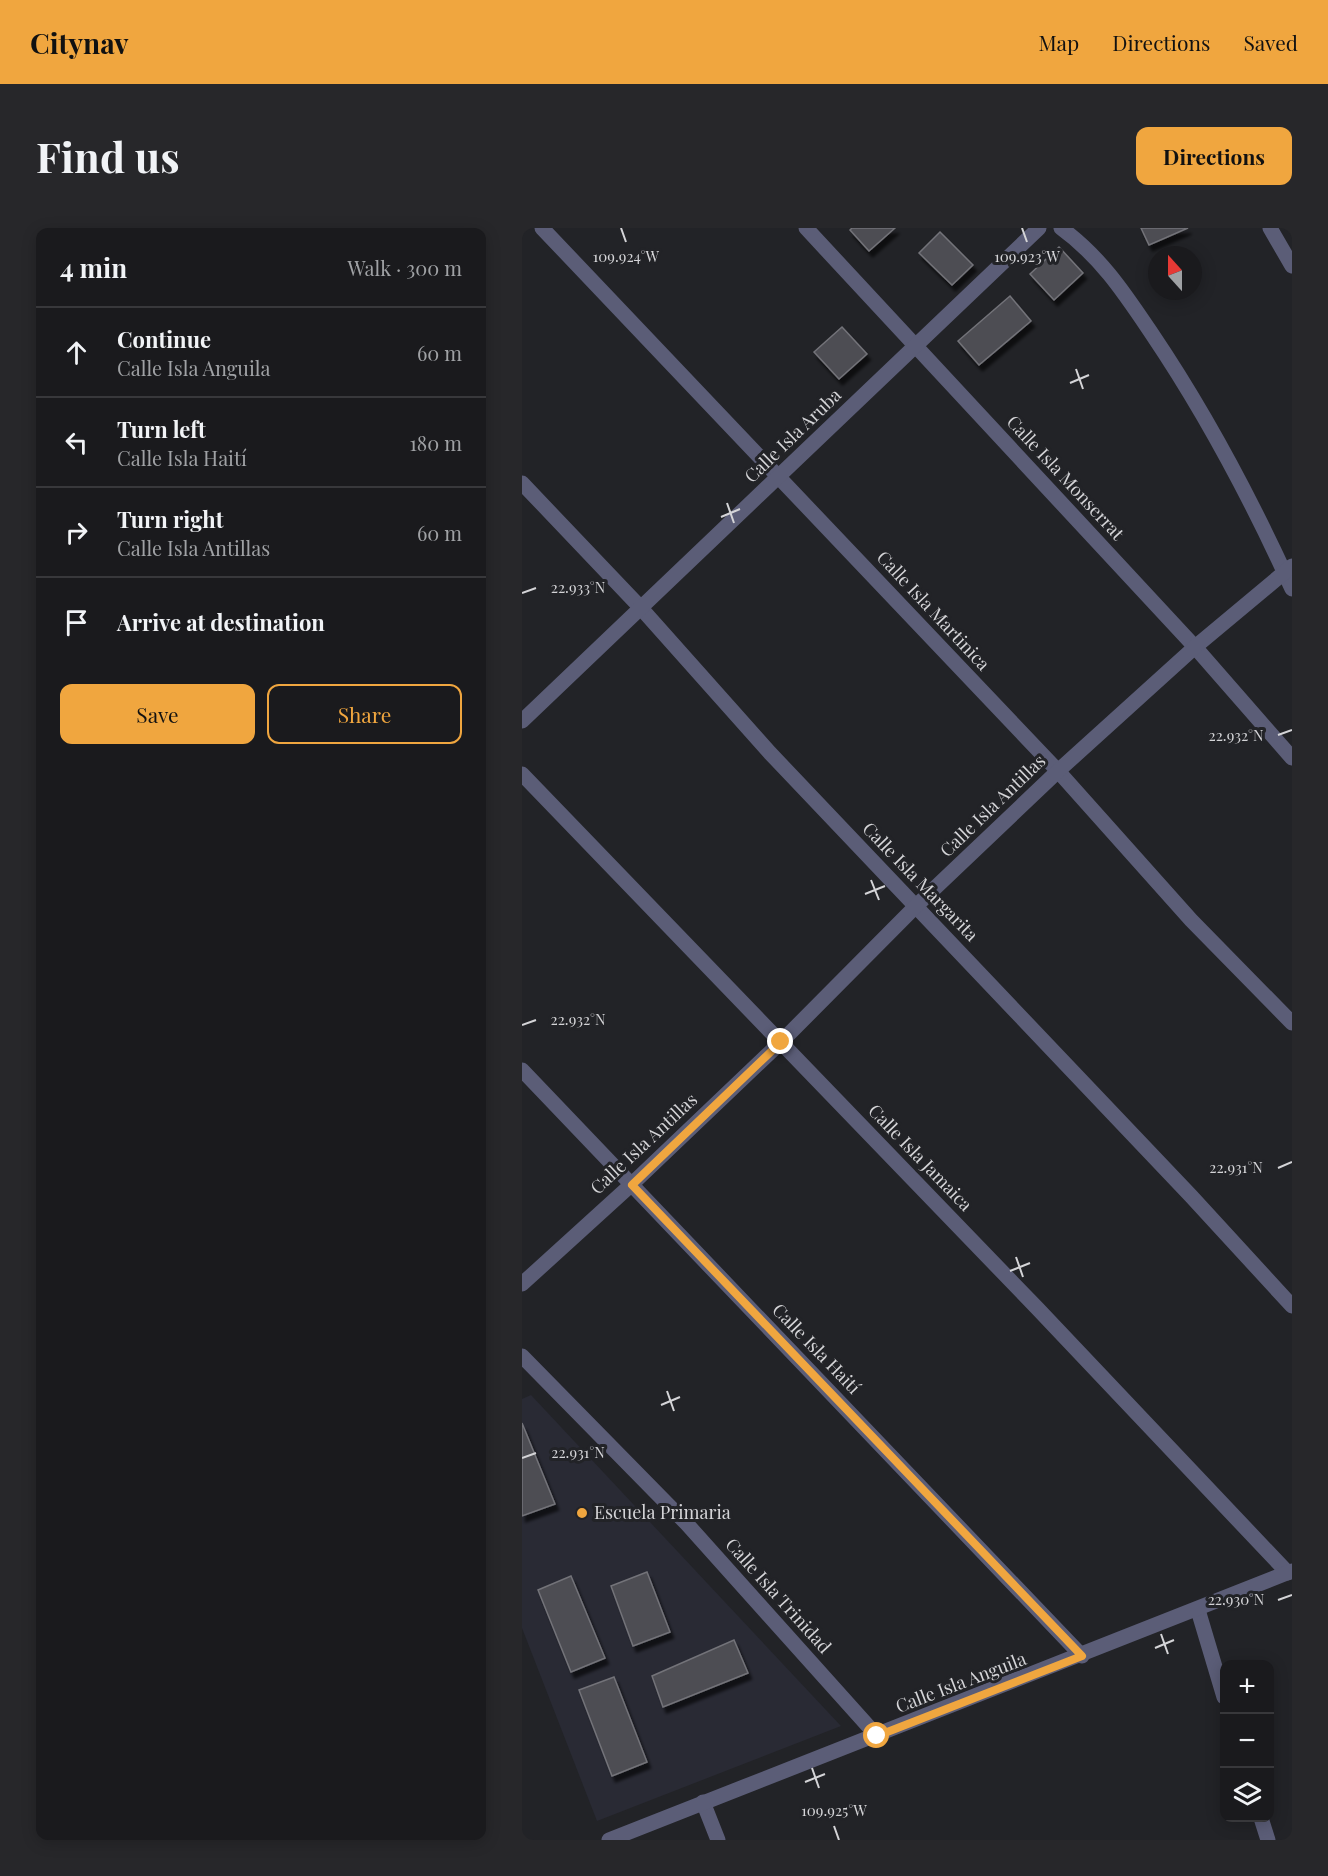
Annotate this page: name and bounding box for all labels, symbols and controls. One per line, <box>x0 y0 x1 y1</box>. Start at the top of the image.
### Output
text: Citynav <box>30 24 129 61</box>
text: Map <box>1038 28 1079 56</box>
text: Directions <box>1112 28 1210 56</box>
text: Saved <box>1243 28 1298 56</box>
button: Directions <box>1136 127 1292 185</box>
text: Find us <box>36 128 180 184</box>
text: 109.924°W <box>593 246 660 266</box>
text: 109.923°W <box>994 246 1060 266</box>
north arrow <box>1148 246 1202 300</box>
text: 4 min <box>60 250 127 285</box>
text: Walk · 300 m <box>347 254 462 281</box>
text: Continue <box>117 324 211 354</box>
icon: ahead <box>60 336 93 369</box>
text: 60 m <box>417 339 462 366</box>
text: Calle Isla Anguila <box>117 354 270 381</box>
street label: Calle Isla Aruba <box>739 383 846 488</box>
street label: Calle Isla Monserrat <box>1002 410 1130 545</box>
text: Turn left <box>117 414 206 444</box>
icon: left <box>60 426 93 459</box>
text: 180 m <box>409 429 462 456</box>
text: Calle Isla Haití <box>117 444 247 471</box>
text: Turn right <box>117 504 223 534</box>
icon: right <box>60 516 93 549</box>
text: 60 m <box>417 519 462 546</box>
text: Calle Isla Antillas <box>117 534 270 561</box>
street label: Calle Isla Martinica <box>872 545 996 675</box>
text: 22.933°N <box>551 577 606 597</box>
icon: arrive <box>60 606 93 639</box>
text: Arrive at destination <box>117 607 325 637</box>
button: Save <box>60 684 255 744</box>
button: Share <box>267 684 462 744</box>
text: 22.932°N <box>1208 725 1264 745</box>
street label: Calle Isla Antillas <box>934 749 1050 862</box>
street label: Calle Isla Margarita <box>858 817 984 946</box>
text: 22.932°N <box>550 1009 606 1029</box>
route end <box>767 1028 793 1054</box>
street label: Calle Isla Antillas <box>585 1087 702 1199</box>
street label: Calle Isla Jamaica <box>864 1099 978 1216</box>
text: 22.931°N <box>1209 1157 1263 1177</box>
street label: Calle Isla Haití <box>767 1298 866 1399</box>
text: 22.931°N <box>551 1442 605 1462</box>
place label: Escuela Primaria <box>594 1500 731 1524</box>
marker: Escuela Primaria <box>575 1506 589 1520</box>
street label: Calle Isla Trinidad <box>721 1533 837 1659</box>
text: 22.930°N <box>1208 1589 1265 1609</box>
street label: Calle Isla Anguila <box>892 1646 1029 1718</box>
map controls <box>1220 1660 1274 1822</box>
button: + <box>1220 1660 1274 1714</box>
button: − <box>1220 1714 1274 1768</box>
route start <box>863 1722 889 1748</box>
button: layers <box>1220 1768 1274 1822</box>
text: 109.925°W <box>801 1800 867 1820</box>

